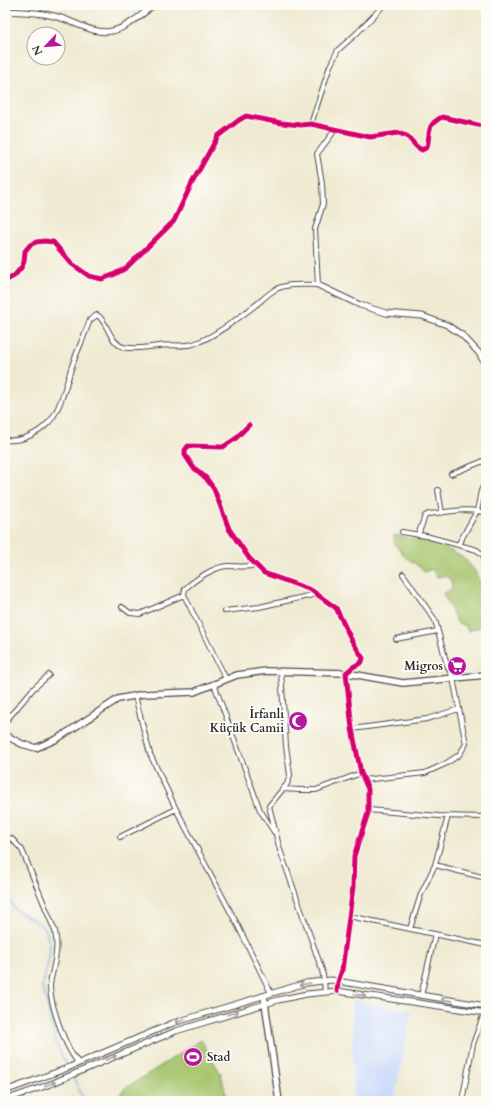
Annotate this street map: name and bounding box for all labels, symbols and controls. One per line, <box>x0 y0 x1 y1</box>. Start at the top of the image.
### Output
north arrow <box>26 26 66 66</box>
text: N <box>28 42 46 58</box>
supermarket icon: Migros <box>446 655 468 677</box>
place label: Migros <box>404 658 443 674</box>
place label: İrfanlı Küçük Camii <box>210 706 284 736</box>
mosque icon: İrfanlı Küçük Camii <box>287 710 309 732</box>
one-way arrow <box>299 980 312 988</box>
one-way arrow <box>353 991 366 999</box>
one-way arrow <box>441 996 454 1004</box>
one-way arrow <box>226 1009 238 1017</box>
one-way arrow <box>175 1018 188 1025</box>
sports icon: Stad <box>182 1046 204 1068</box>
place label: Stad <box>207 1049 231 1065</box>
one-way arrow <box>104 1054 116 1061</box>
one-way arrow <box>43 1079 55 1087</box>

